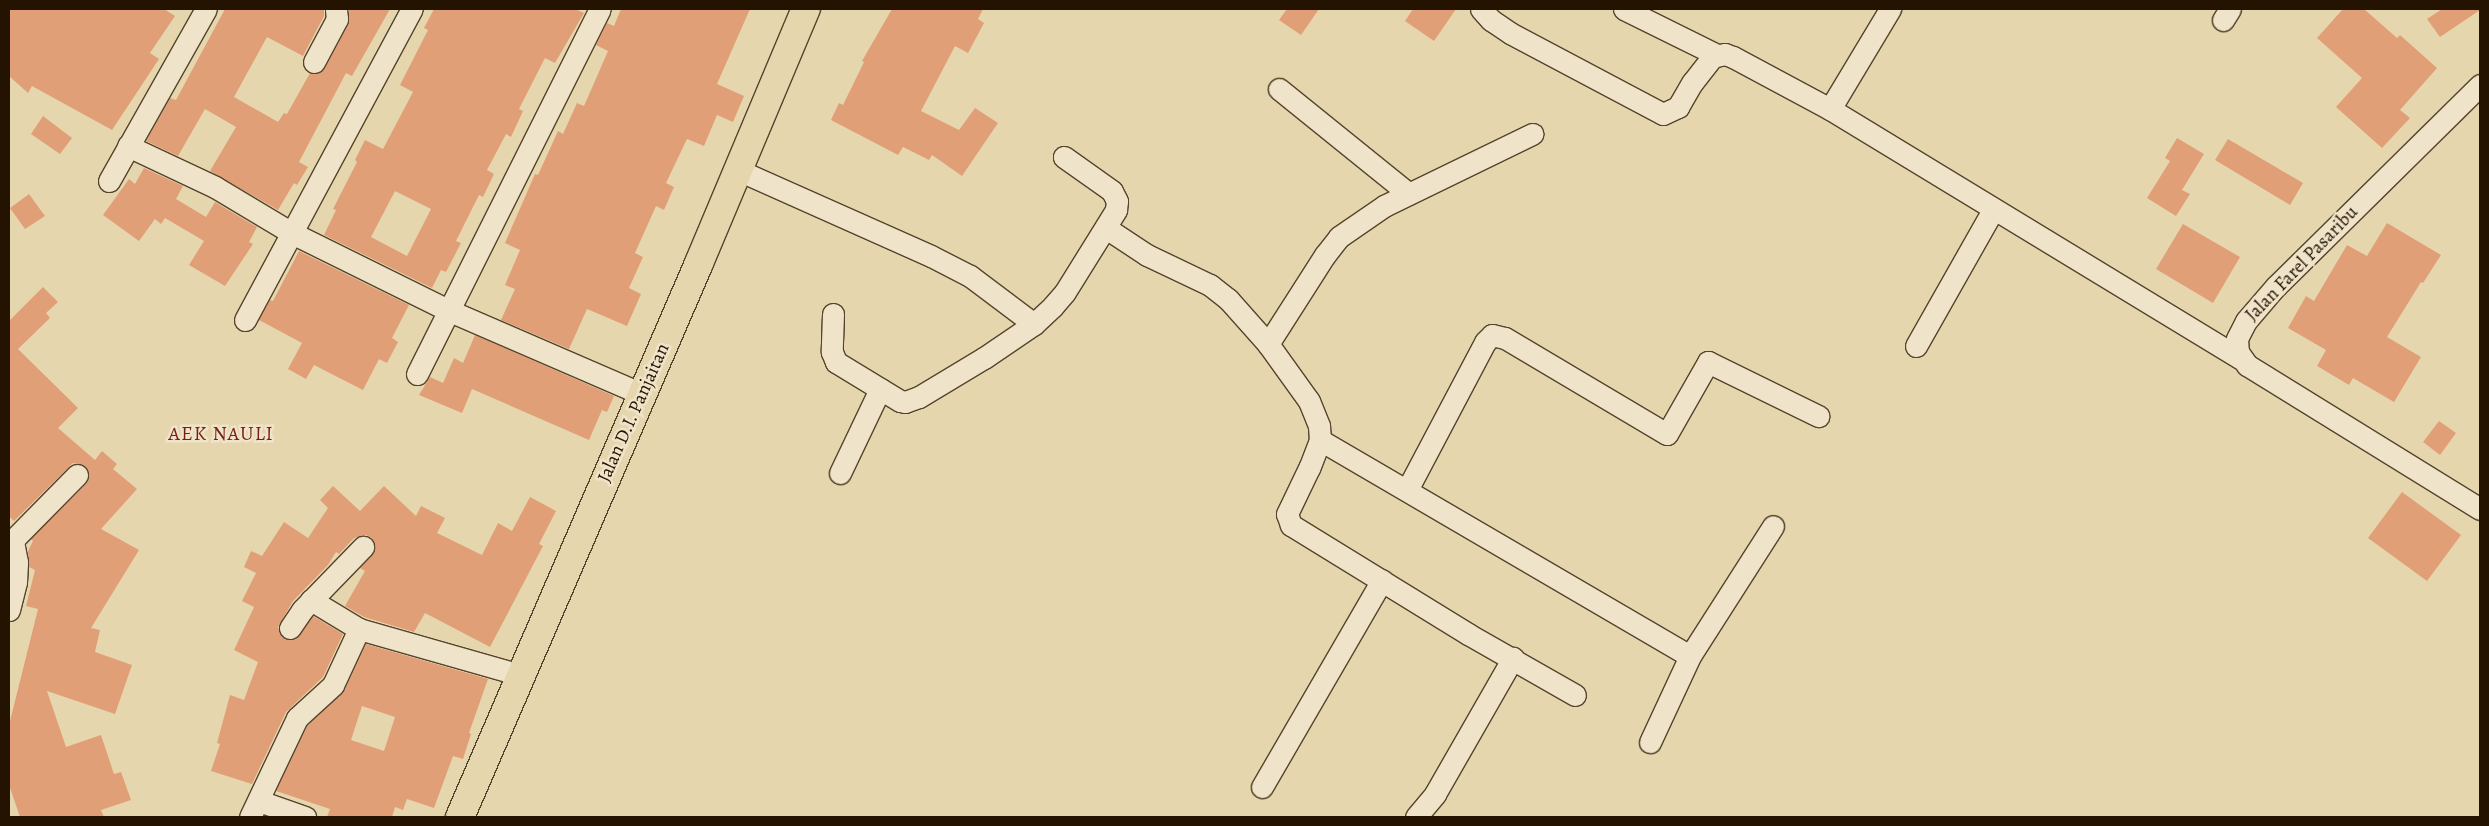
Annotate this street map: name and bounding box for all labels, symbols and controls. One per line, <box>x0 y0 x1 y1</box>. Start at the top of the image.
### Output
street label: Jalan Farel Pasaribu <box>2241 201 2363 327</box>
street label: Jalan D.I. Panjaitan <box>593 340 675 486</box>
district label: AEK NAULI <box>167 421 275 445</box>

